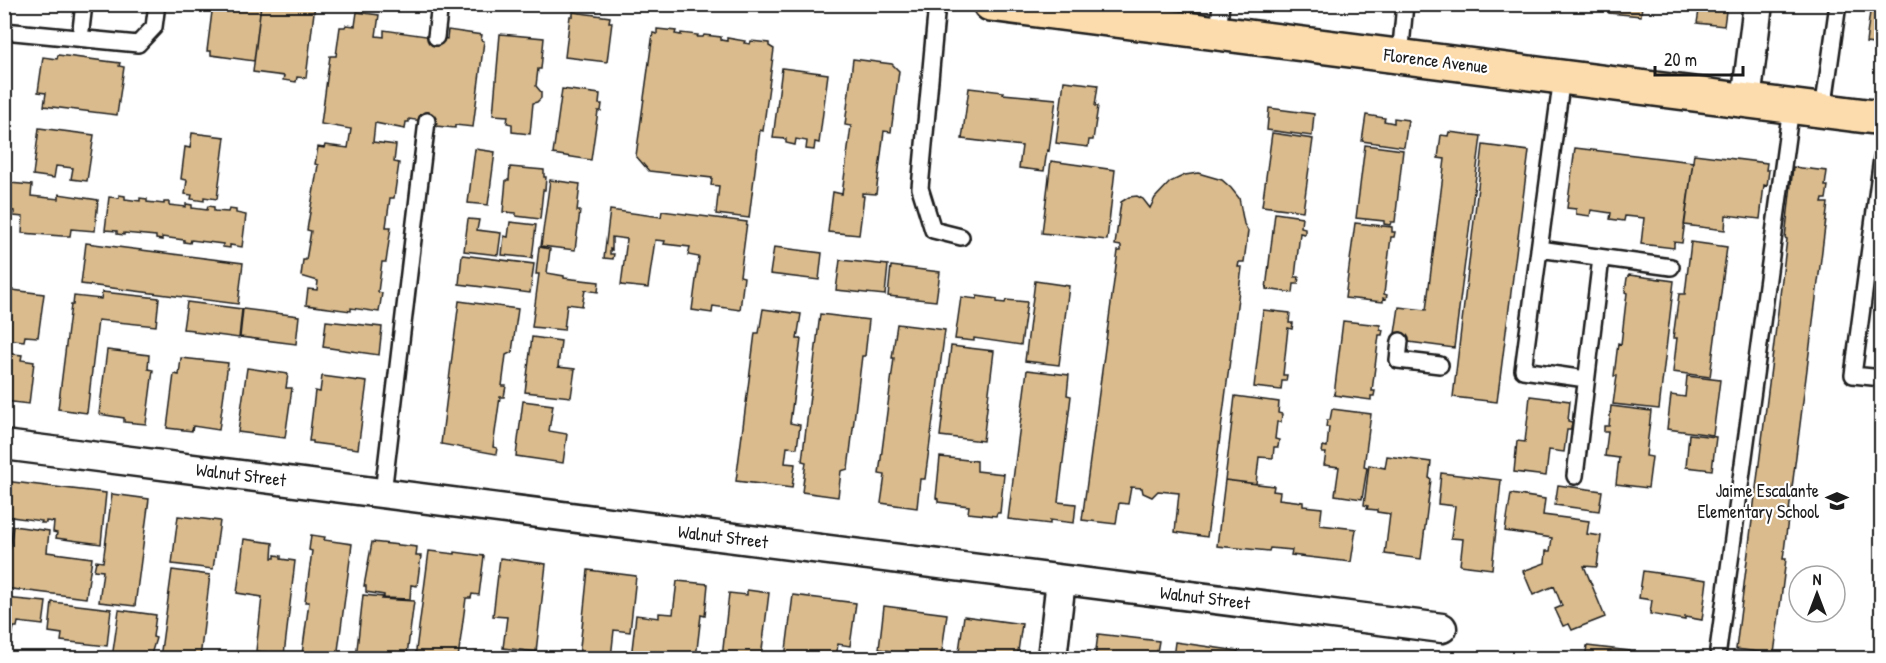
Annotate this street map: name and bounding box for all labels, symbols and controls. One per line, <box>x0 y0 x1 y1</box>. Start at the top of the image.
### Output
scale bar <box>1655 39 1744 77</box>
street label: Florence Avenue <box>1381 42 1490 79</box>
text: 20 m <box>1664 47 1697 72</box>
street label: Walnut Street <box>195 457 288 493</box>
place label: Jaime Escalante Elementary School <box>1698 478 1819 524</box>
school or university icon: Jaime Escalante Elementary School <box>1824 488 1850 514</box>
street label: Walnut Street <box>677 519 770 555</box>
north arrow <box>1787 564 1847 624</box>
text: N <box>1813 568 1822 590</box>
street label: Walnut Street <box>1159 580 1252 616</box>

